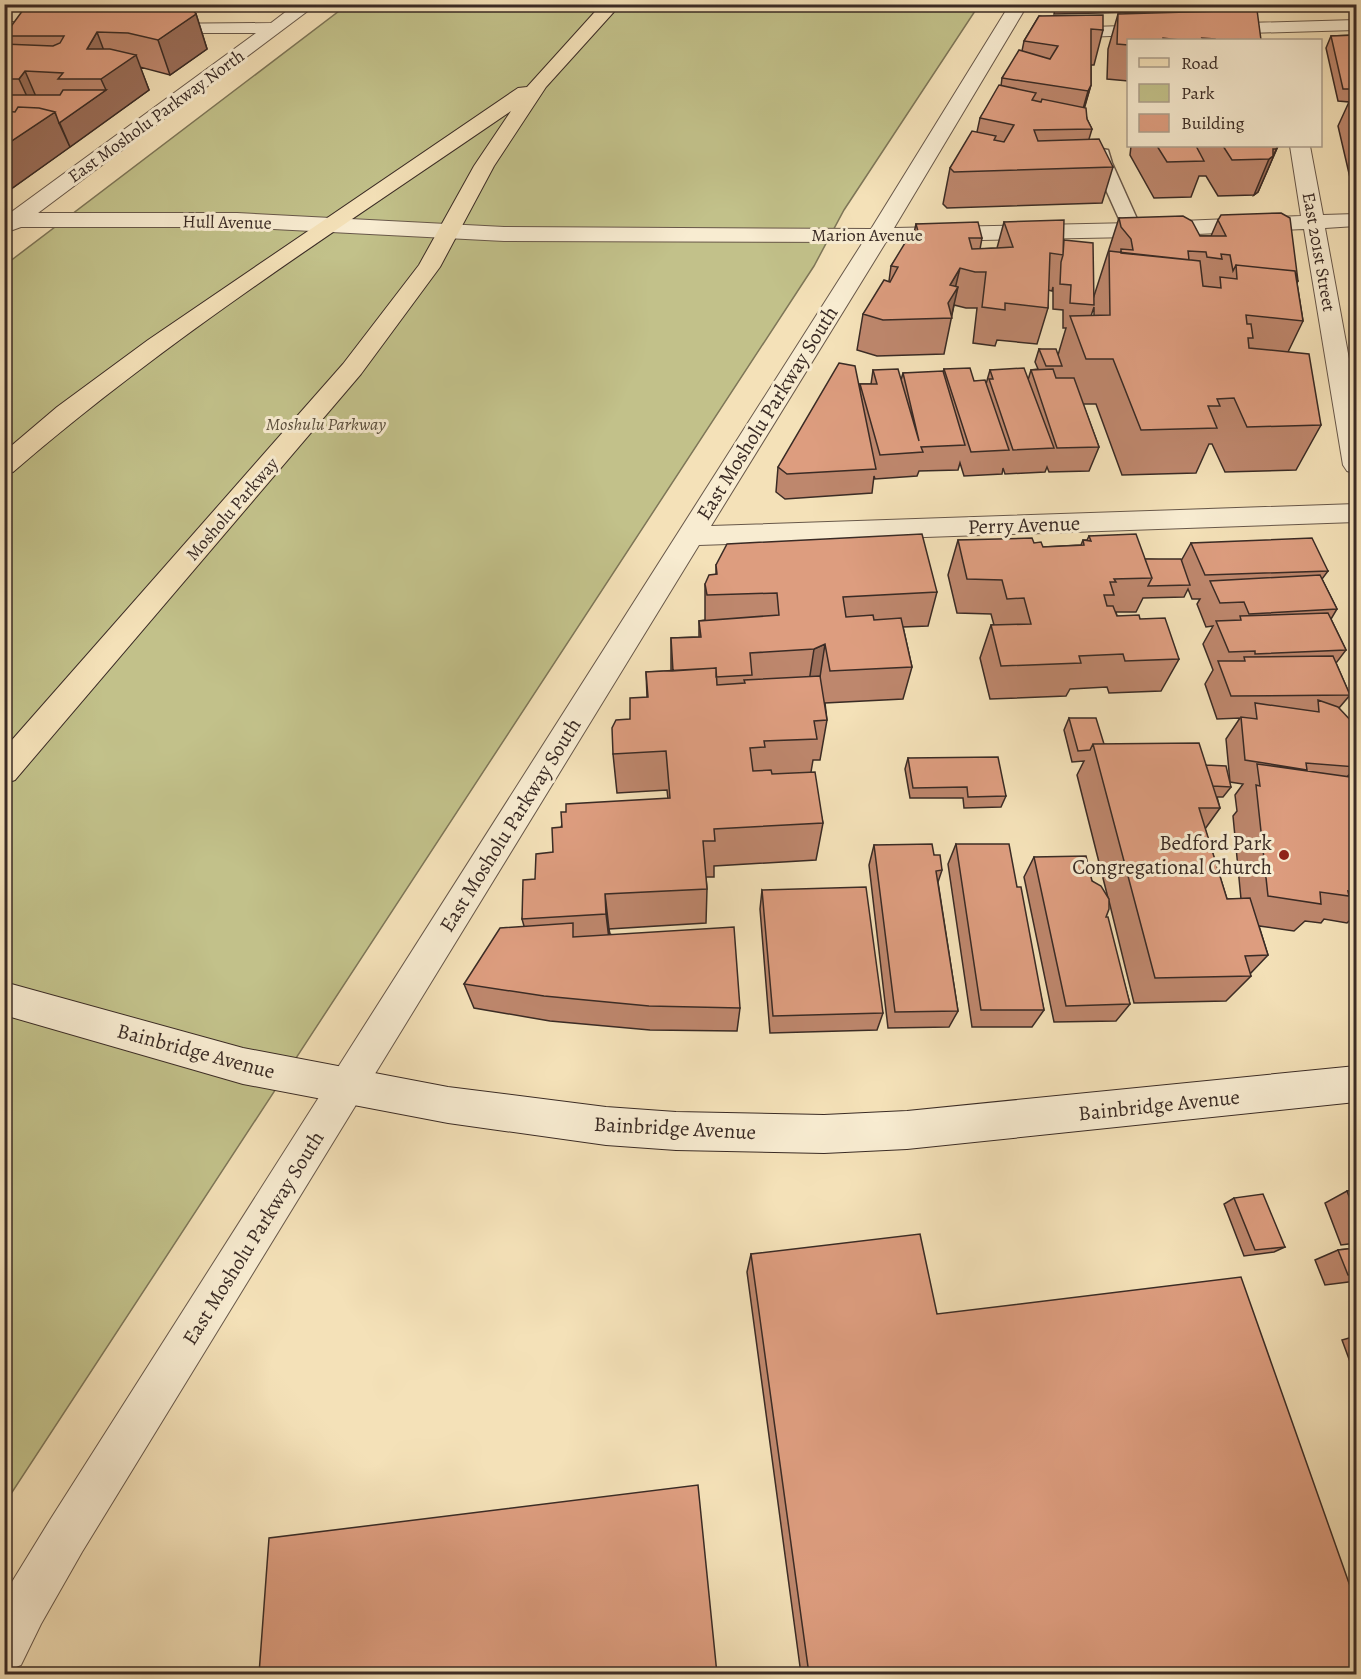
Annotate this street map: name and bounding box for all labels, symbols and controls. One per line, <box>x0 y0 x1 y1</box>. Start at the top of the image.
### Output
legend <box>1127 39 1322 147</box>
street label: East Mosholu Parkway North <box>63 44 249 188</box>
text: Road <box>1181 51 1219 75</box>
text: Park <box>1181 81 1215 105</box>
text: Building <box>1181 111 1245 135</box>
street label: East 201st Street <box>1297 190 1341 314</box>
street label: Hull Avenue <box>182 209 272 235</box>
street label: Marion Avenue <box>811 223 923 247</box>
street label: East Mosholu Parkway South <box>690 301 844 525</box>
park label: Moshulu Parkway <box>266 412 386 436</box>
street label: Mosholu Parkway <box>180 451 284 566</box>
street label: Perry Avenue <box>967 509 1081 541</box>
street label: East Mosholu Parkway South <box>433 713 587 937</box>
place label: Bedford Park Congregational Church <box>1072 829 1273 881</box>
marker: Bedford Park Congregational Church <box>1277 848 1291 862</box>
street label: Bainbridge Avenue <box>114 1016 278 1086</box>
street label: Bainbridge Avenue <box>1077 1083 1241 1127</box>
street label: Bainbridge Avenue <box>593 1110 757 1146</box>
street label: East Mosholu Parkway South <box>176 1126 330 1350</box>

